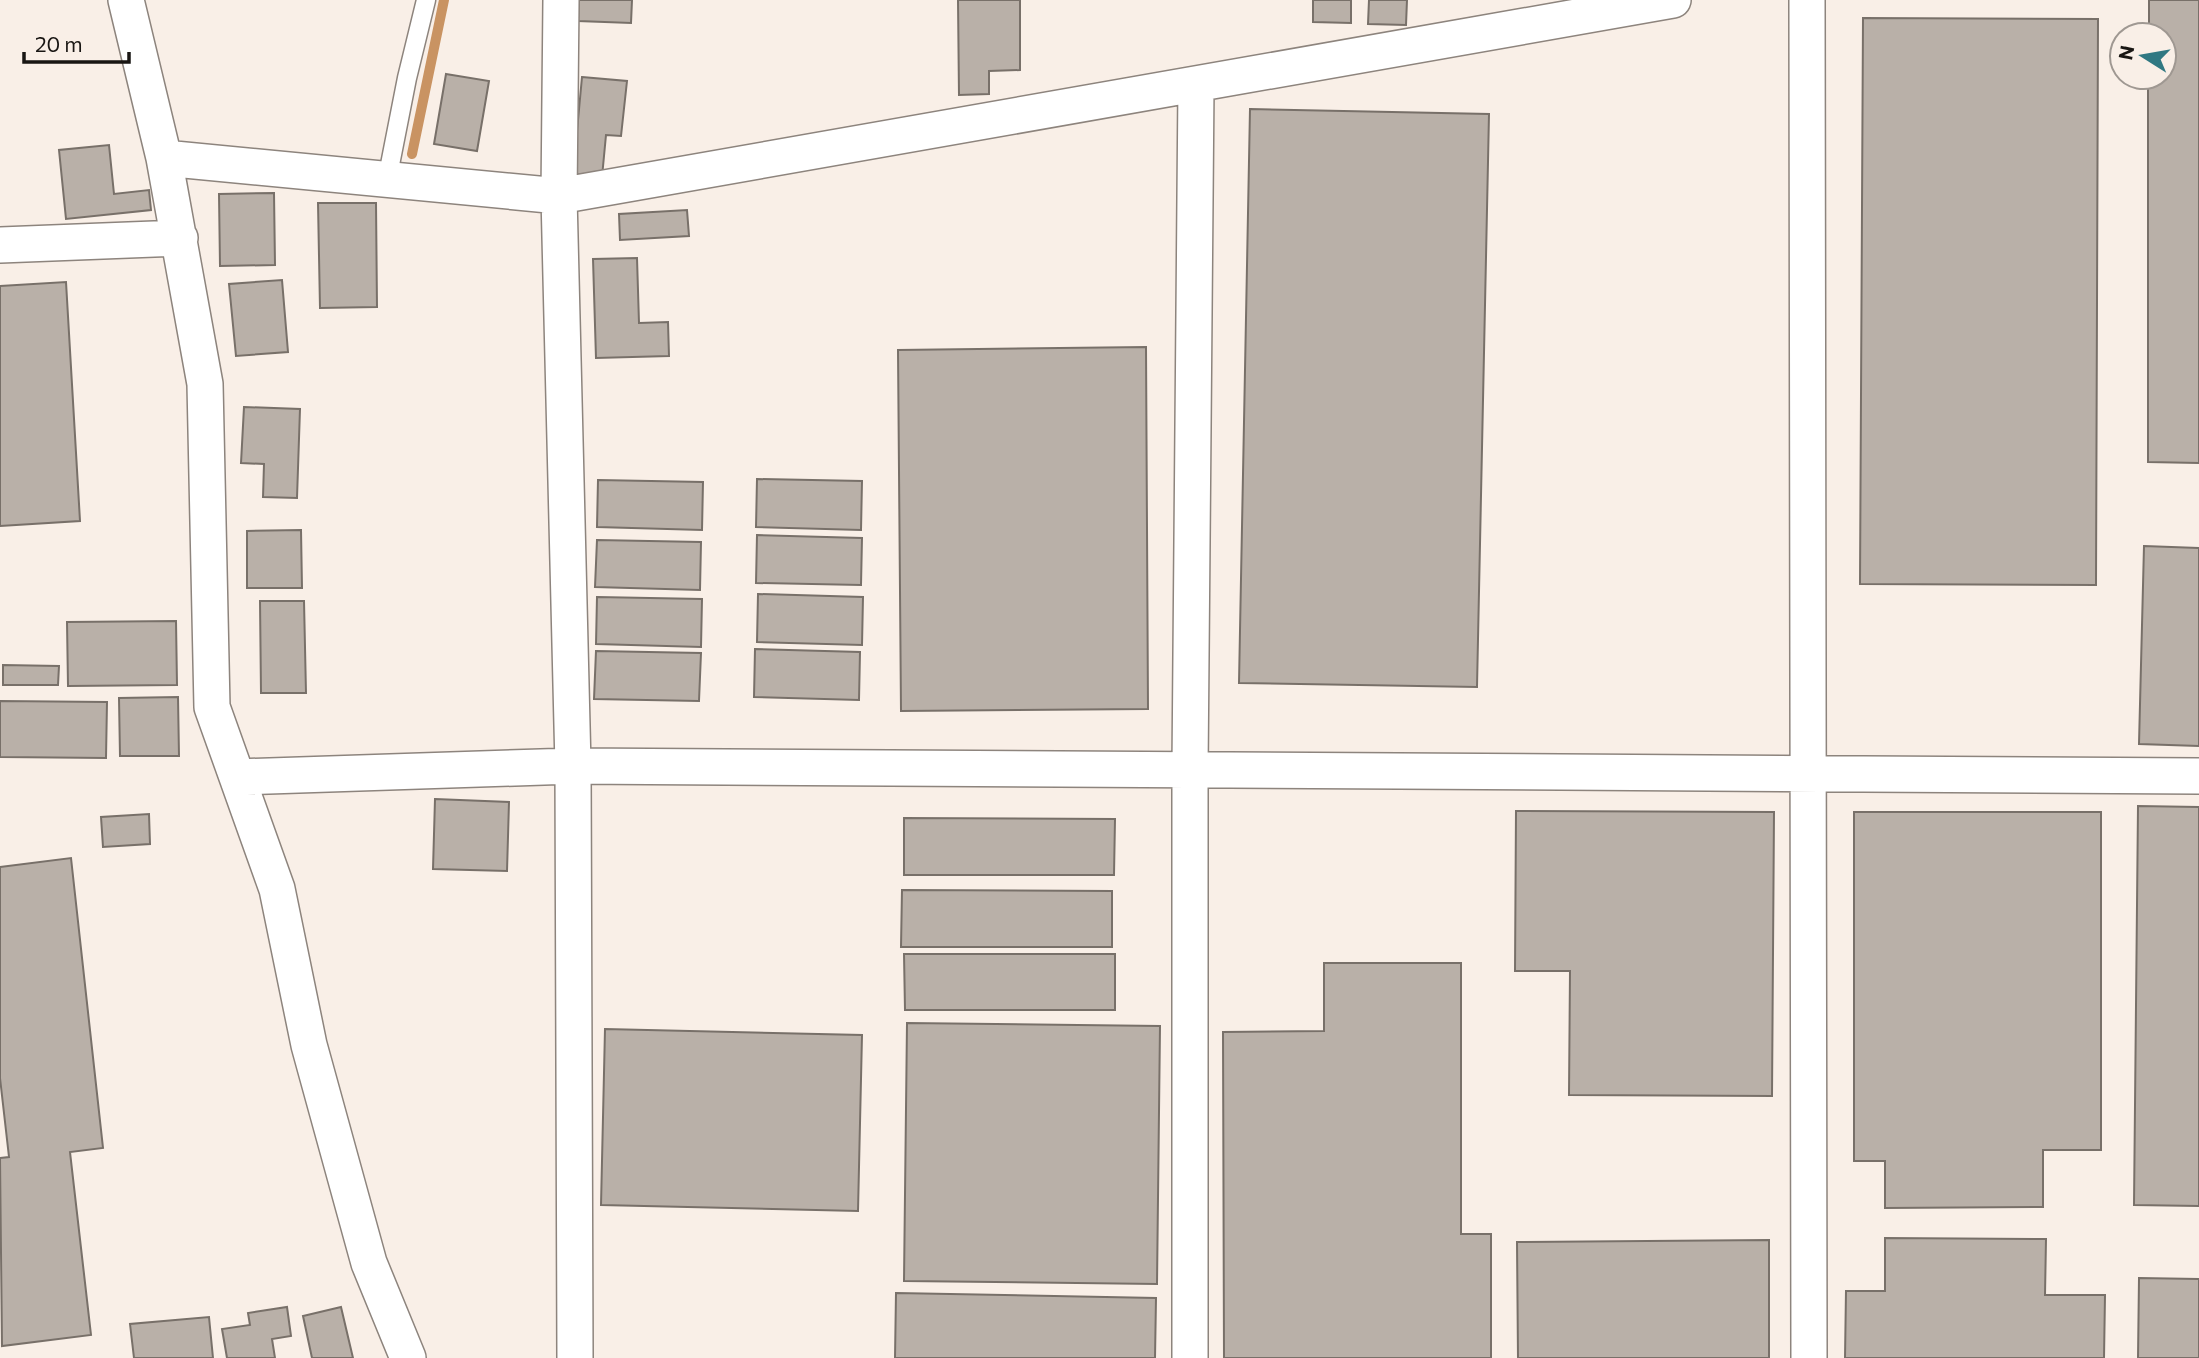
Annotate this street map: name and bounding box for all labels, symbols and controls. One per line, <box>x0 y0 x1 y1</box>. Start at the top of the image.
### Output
scale bar <box>24 21 130 65</box>
north arrow <box>2108 21 2178 91</box>
text: 20 m <box>35 31 83 56</box>
text: N <box>2113 43 2138 62</box>

